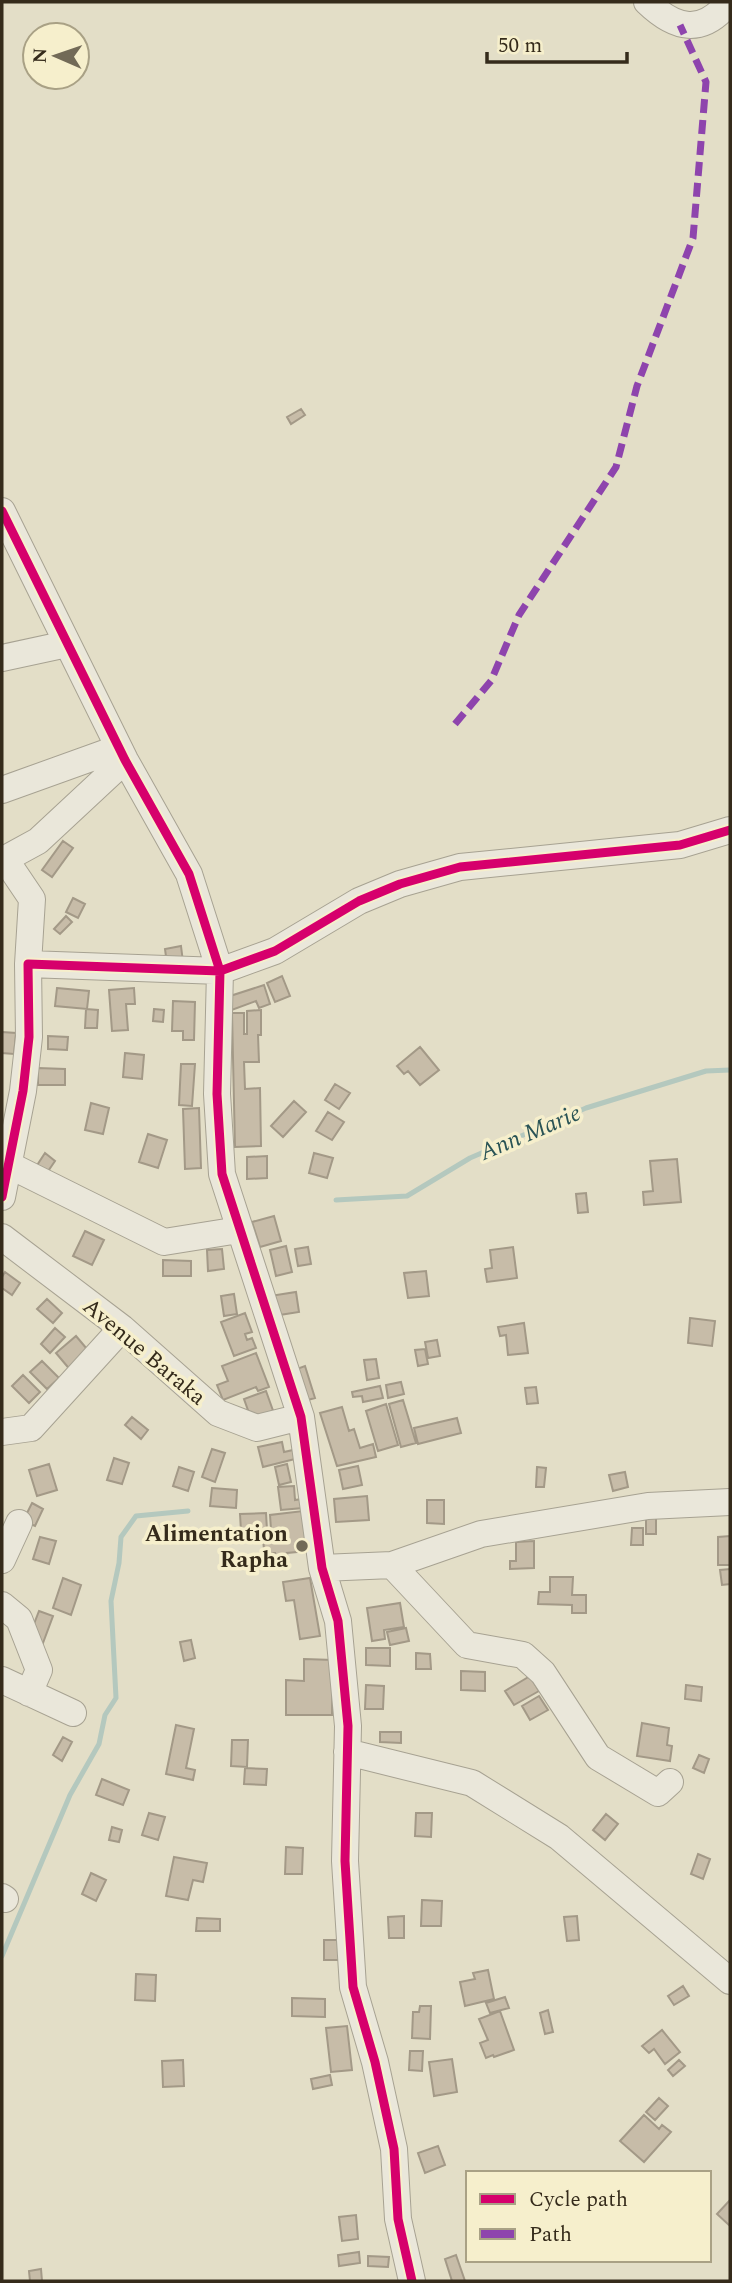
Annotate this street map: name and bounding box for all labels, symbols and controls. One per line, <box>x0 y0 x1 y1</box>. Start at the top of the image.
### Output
north arrow <box>21 21 91 91</box>
scale bar <box>487 21 627 65</box>
text: 50 m <box>498 30 542 62</box>
text: N <box>26 47 55 64</box>
water label: Ann Marie <box>473 1095 587 1171</box>
street label: Avenue Baraka <box>74 1290 214 1415</box>
place label: Alimentation Rapha <box>145 1517 288 1578</box>
marker: Alimentation Rapha <box>294 1538 310 1554</box>
legend <box>466 2171 711 2262</box>
text: Cycle path <box>529 2184 628 2216</box>
text: Path <box>529 2219 572 2251</box>

